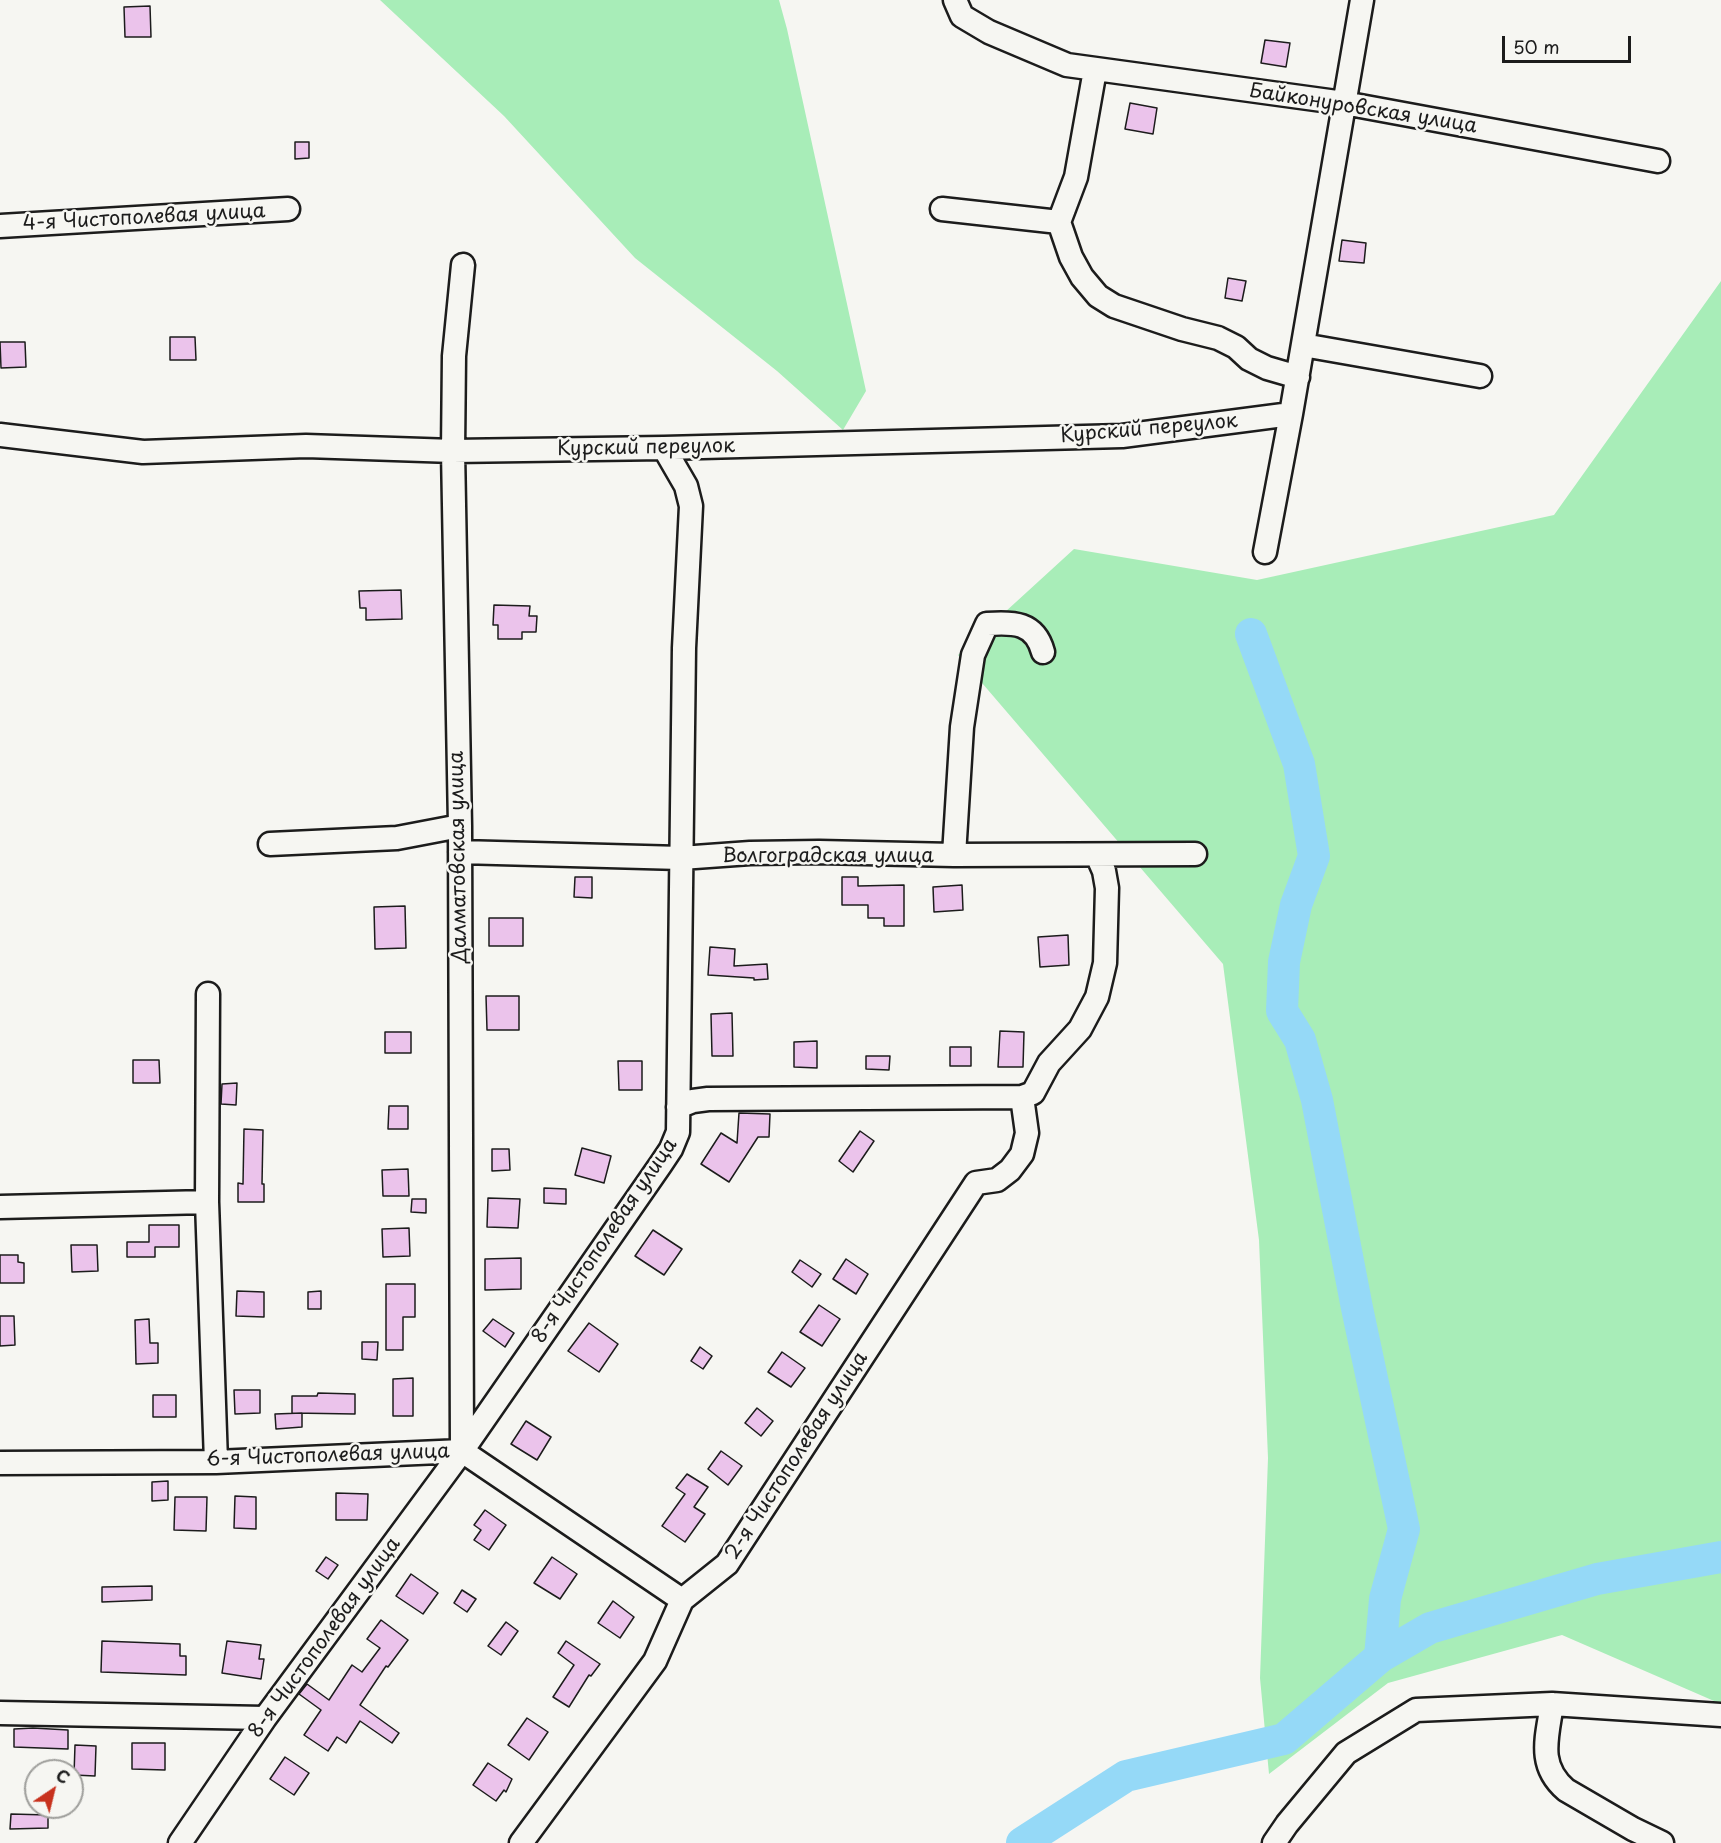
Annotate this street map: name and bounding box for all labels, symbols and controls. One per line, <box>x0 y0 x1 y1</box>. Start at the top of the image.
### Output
scale bar <box>1505 24 1634 62</box>
text: 50 m <box>1513 33 1560 60</box>
street label: Байконуровская улица <box>1247 79 1479 139</box>
street label: 4-я Чистополевая улица <box>22 200 266 236</box>
street label: Курский переулок <box>1059 409 1239 449</box>
street label: Курский переулок <box>557 434 735 462</box>
street label: Далматовская улица <box>445 751 473 963</box>
street label: Волгоградская улица <box>722 844 934 868</box>
street label: 8-я Чистополевая улица <box>527 1134 683 1348</box>
street label: 2-я Чистополевая улица <box>721 1347 873 1565</box>
street label: 6-я Чистополевая улица <box>206 1440 450 1472</box>
street label: 8-я Чистополевая улица <box>244 1533 406 1743</box>
north arrow <box>24 1759 84 1819</box>
text: С <box>51 1763 75 1789</box>

